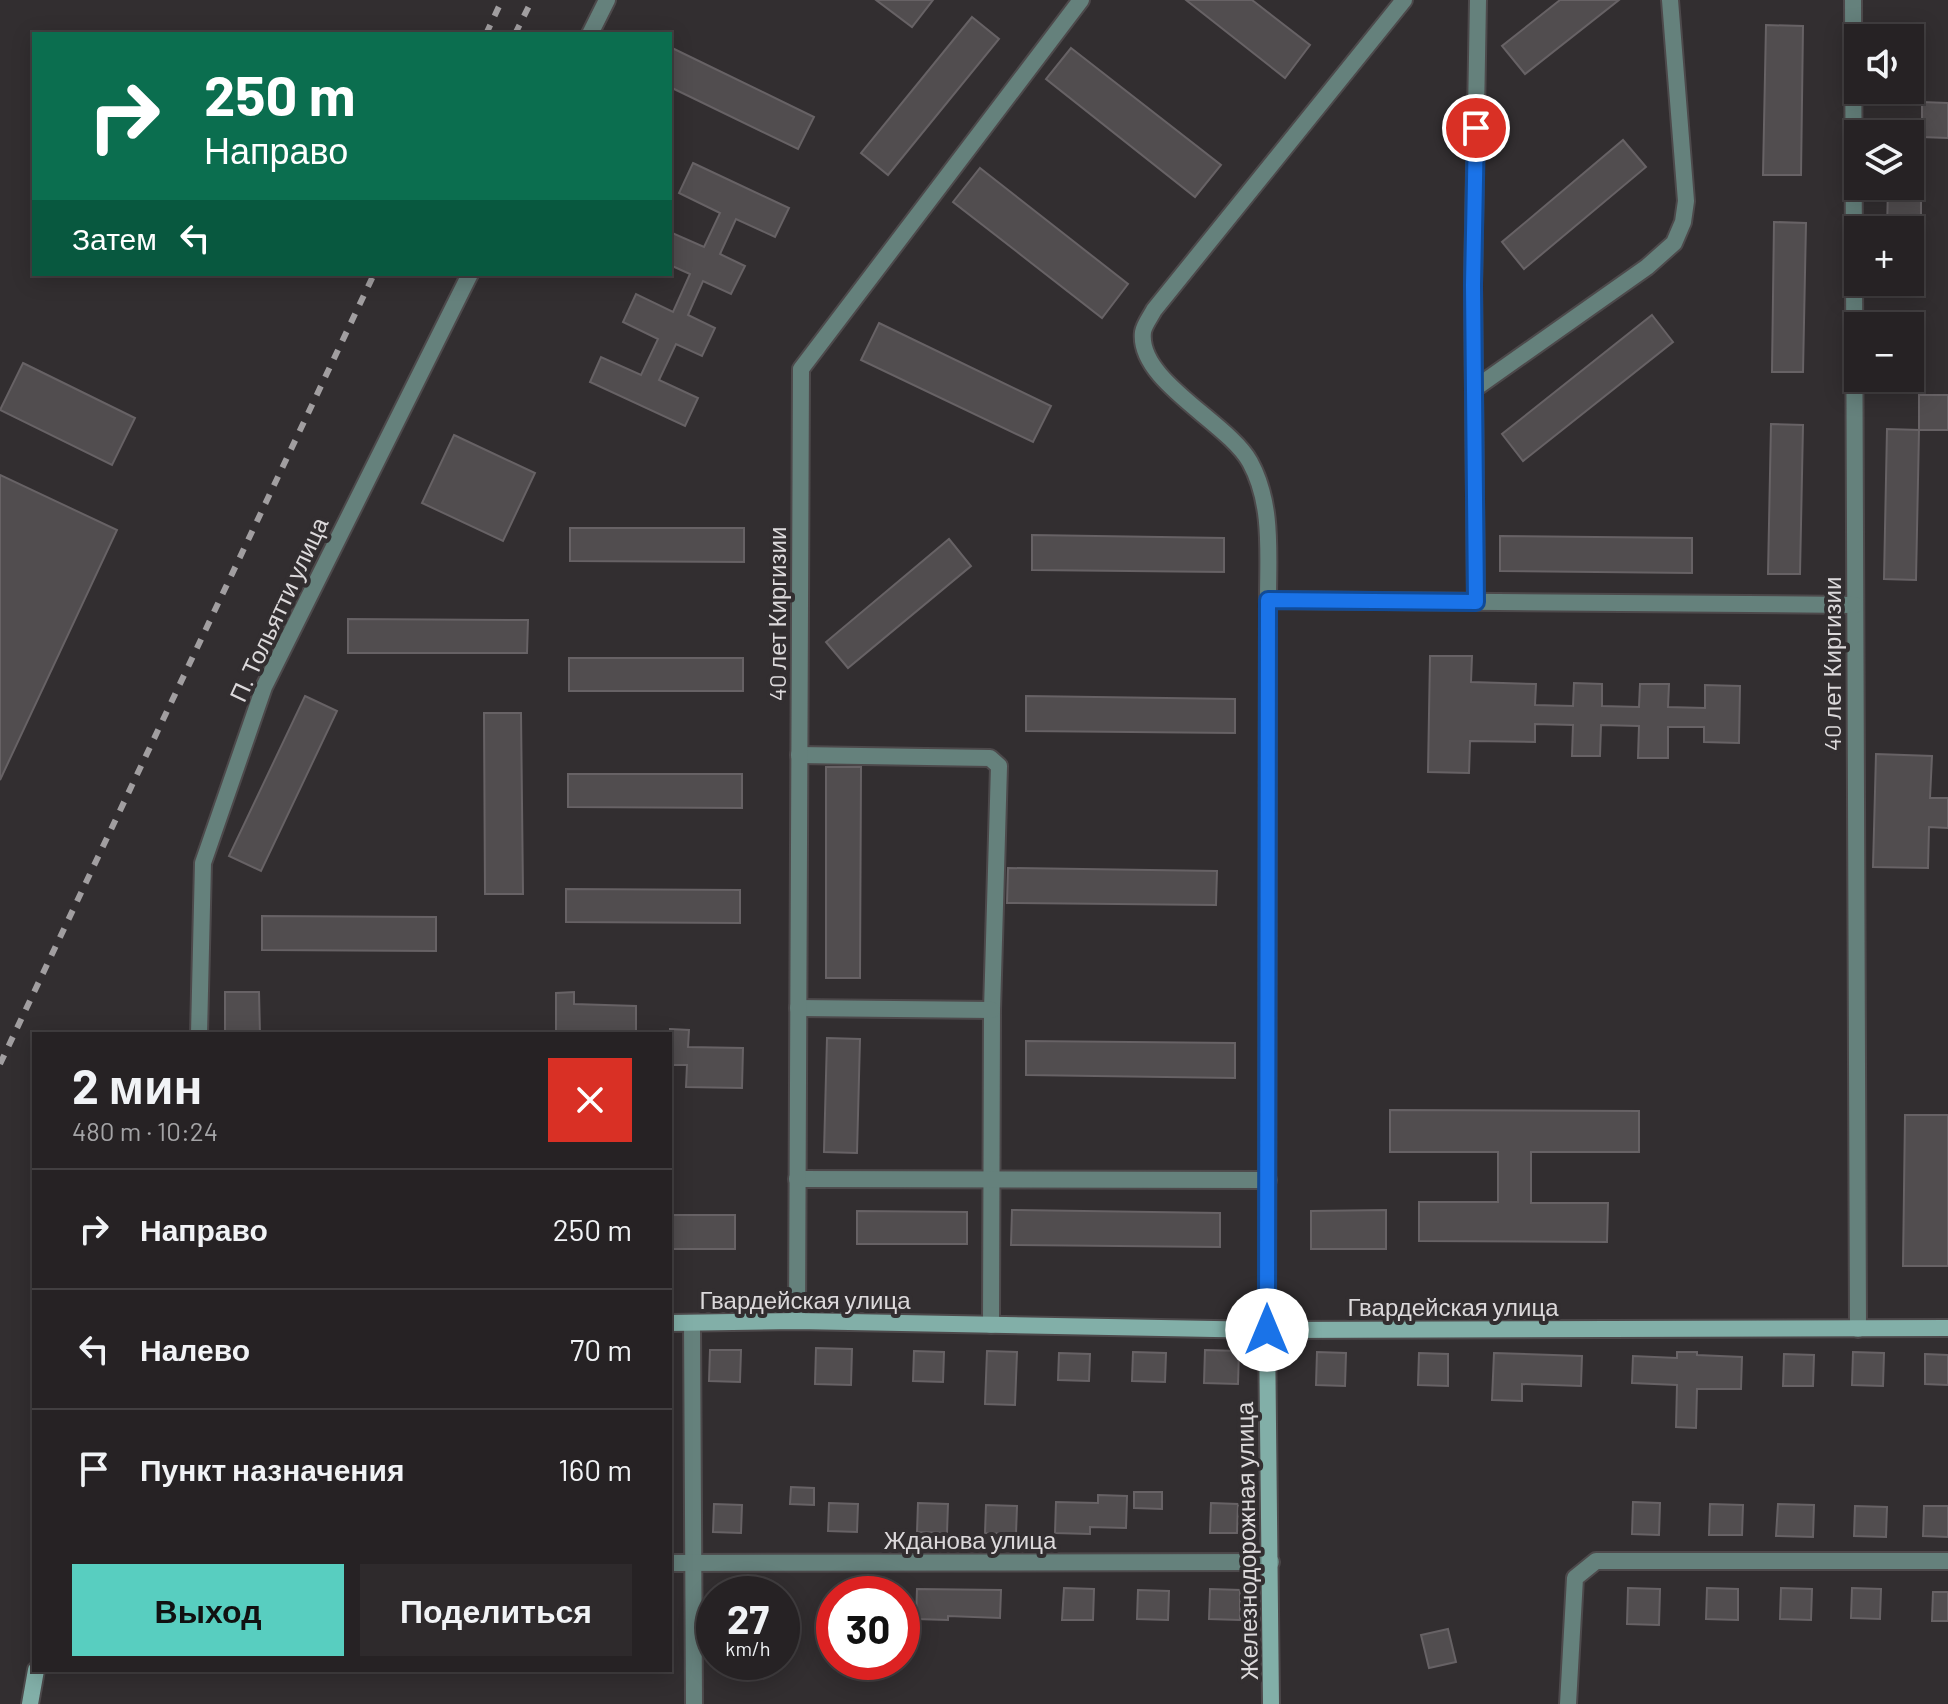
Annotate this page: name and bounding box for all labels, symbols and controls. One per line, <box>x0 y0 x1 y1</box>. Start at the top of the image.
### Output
map controls <box>1844 24 1924 392</box>
button: sound <box>1844 24 1924 104</box>
text: 250 m <box>204 60 355 127</box>
icon: right <box>72 64 176 168</box>
pin <box>1442 94 1510 162</box>
icon: arrive <box>1454 106 1498 150</box>
button: layers <box>1844 120 1924 200</box>
text: Направо <box>204 128 348 171</box>
icon: left <box>173 216 217 260</box>
button: + <box>1844 216 1924 296</box>
text: Затем <box>72 220 157 256</box>
button: − <box>1844 312 1924 392</box>
street label: П. Тольятти улица <box>223 512 334 706</box>
street label: 40 лет Киргизии <box>762 527 791 701</box>
street label: 40 лет Киргизии <box>1817 577 1846 751</box>
text: 2 мин <box>72 1056 203 1114</box>
button: close <box>548 1058 632 1142</box>
text: 480 m · 10:24 <box>72 1115 218 1146</box>
icon: right <box>72 1207 116 1251</box>
text: Направо <box>140 1211 268 1247</box>
text: 250 m <box>553 1211 632 1247</box>
street label: Гвардейская улица <box>699 1285 911 1314</box>
position arrow <box>1225 1288 1309 1372</box>
street label: Гвардейская улица <box>1347 1292 1559 1321</box>
icon: left <box>72 1327 116 1371</box>
text: Налево <box>140 1331 250 1367</box>
text: 70 m <box>570 1331 632 1367</box>
street label: Железнодорожная улица <box>1229 1401 1263 1680</box>
icon: arrive <box>72 1447 116 1491</box>
text: Пункт назначения <box>140 1451 404 1487</box>
text: 160 m <box>558 1451 632 1487</box>
street label: Жданова улица <box>884 1525 1057 1554</box>
button: Выход <box>72 1564 344 1656</box>
button: Поделиться <box>360 1564 632 1656</box>
speed limit sign: 30 <box>816 1576 920 1680</box>
text: 27 <box>727 1594 769 1642</box>
text: km/h <box>725 1636 771 1660</box>

